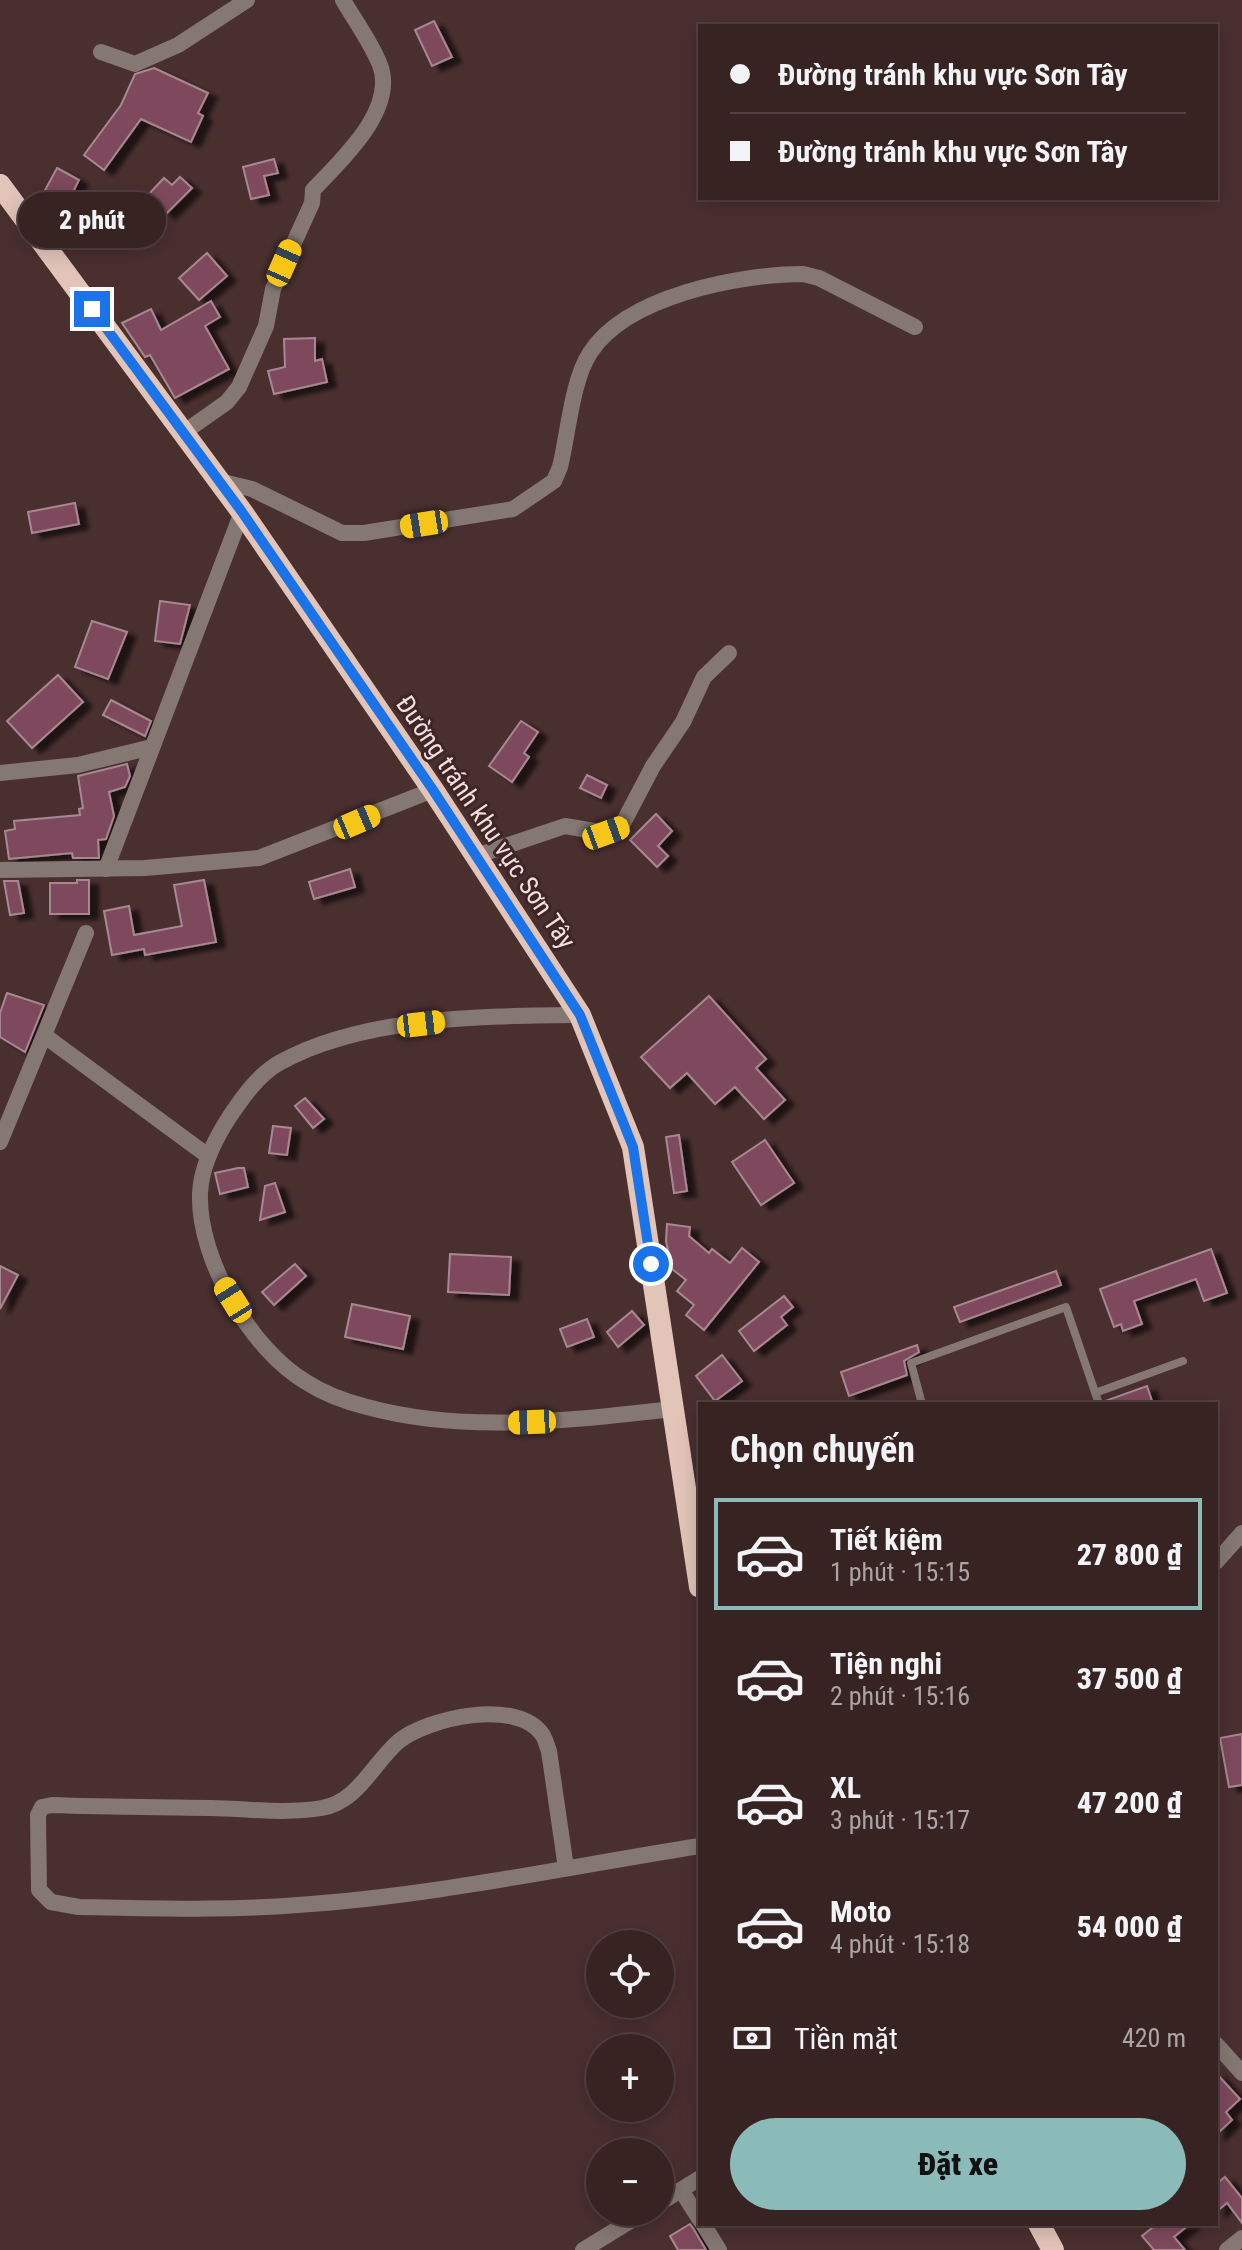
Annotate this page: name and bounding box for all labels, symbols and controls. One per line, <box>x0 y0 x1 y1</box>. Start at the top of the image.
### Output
text: Đường tránh khu vực Sơn Tây <box>778 57 1128 92</box>
text: Đường tránh khu vực Sơn Tây <box>778 134 1128 169</box>
callout: 2 phút <box>18 193 166 249</box>
text: 2 phút <box>59 205 125 235</box>
car <box>263 236 305 290</box>
route end <box>74 291 110 327</box>
car <box>398 508 450 540</box>
street label: Đường tránh khu vực Sơn Tây <box>390 690 582 954</box>
car <box>330 802 384 842</box>
car <box>579 814 633 852</box>
car <box>396 1009 446 1039</box>
route start <box>633 1246 669 1282</box>
car <box>210 1273 256 1327</box>
car <box>508 1409 556 1435</box>
text: Chọn chuyến <box>730 1429 915 1471</box>
icon: car <box>734 1518 806 1590</box>
text: Tiết kiệm <box>830 1522 943 1557</box>
text: 27 800 ₫ <box>1077 1537 1182 1572</box>
text: 1 phút · 15:15 <box>830 1557 970 1587</box>
icon: car <box>734 1642 806 1714</box>
text: Tiện nghi <box>830 1646 942 1681</box>
text: 37 500 ₫ <box>1077 1661 1182 1696</box>
text: 2 phút · 15:16 <box>830 1681 970 1711</box>
icon: car <box>734 1766 806 1838</box>
text: XL <box>830 1770 861 1805</box>
text: 47 200 ₫ <box>1077 1785 1182 1820</box>
text: 3 phút · 15:17 <box>830 1805 970 1835</box>
icon: car <box>734 1890 806 1962</box>
text: Moto <box>830 1894 891 1929</box>
text: 54 000 ₫ <box>1077 1909 1182 1944</box>
text: 4 phút · 15:18 <box>830 1929 970 1959</box>
map controls <box>586 1930 674 2226</box>
button: locate <box>586 1930 674 2018</box>
icon: cash <box>730 2016 774 2060</box>
text: Tiền mặt <box>794 2021 898 2056</box>
text: 420 m <box>1122 2023 1186 2053</box>
button: + <box>586 2034 674 2122</box>
button: Đặt xe <box>730 2118 1186 2210</box>
button: − <box>586 2138 674 2226</box>

